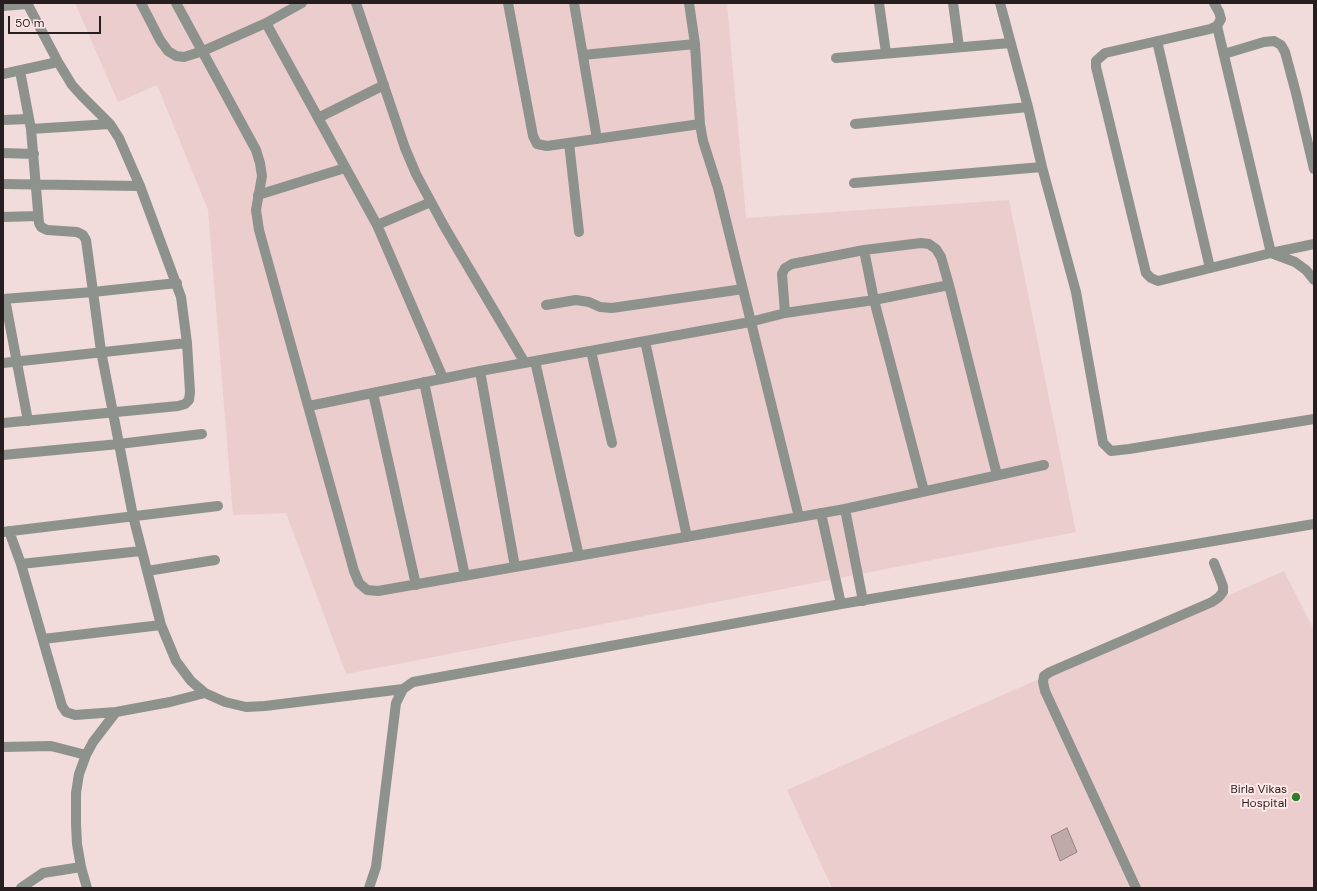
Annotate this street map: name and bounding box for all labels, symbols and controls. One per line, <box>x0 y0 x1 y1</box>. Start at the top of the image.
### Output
scale bar <box>10 8 103 34</box>
text: 50 m <box>15 15 44 31</box>
place label: Birla Vikas Hospital <box>1231 783 1287 811</box>
marker: Birla Vikas Hospital <box>1290 791 1302 803</box>

